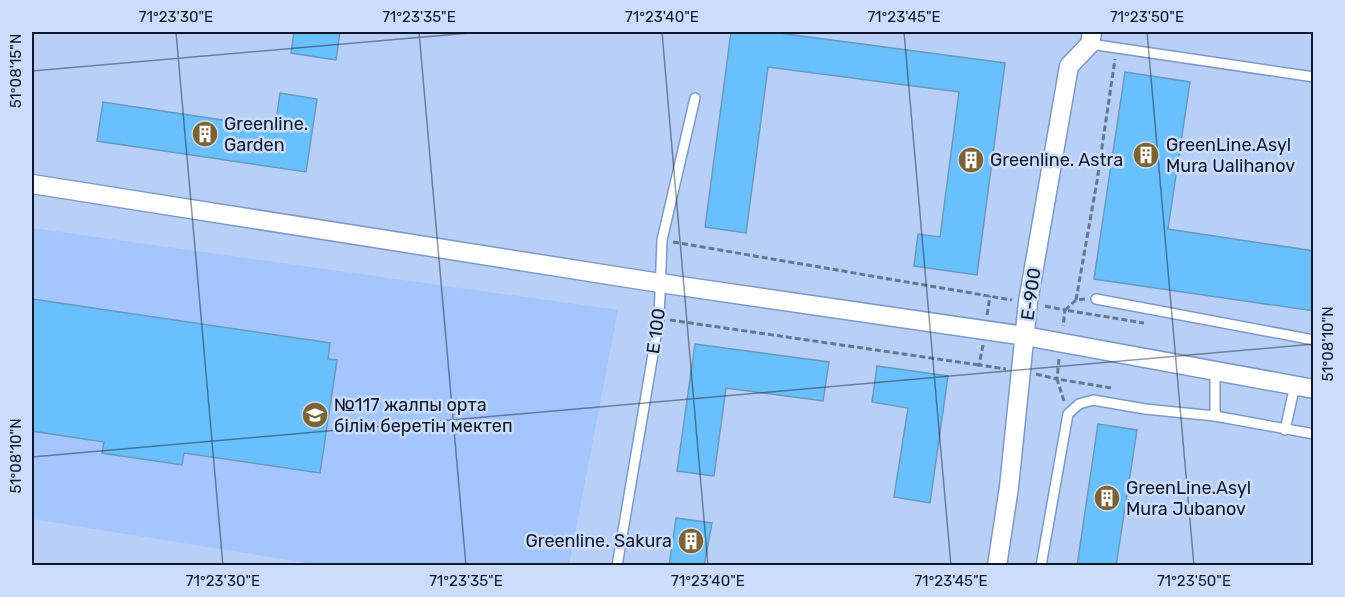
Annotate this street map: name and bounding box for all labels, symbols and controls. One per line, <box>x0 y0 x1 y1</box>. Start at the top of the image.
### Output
text: 71°23'30"E <box>139 8 213 26</box>
text: 71°23'35"E <box>382 8 456 26</box>
text: 71°23'40"E <box>625 8 699 26</box>
text: 71°23'45"E <box>867 8 941 26</box>
text: 71°23'50"E <box>1110 8 1184 26</box>
text: 51°08'15"N <box>7 34 25 108</box>
place label: Greenline. Garden <box>224 113 308 156</box>
building icon: Greenline. Garden <box>190 119 220 149</box>
place label: GreenLine.Asyl Mura Ualihanov <box>1166 134 1295 177</box>
building icon: GreenLine.Asyl Mura Ualihanov <box>1131 140 1161 170</box>
building icon: Greenline. Astra <box>956 145 986 175</box>
place label: Greenline. Astra <box>990 149 1123 171</box>
street label: E-900 <box>1016 266 1046 322</box>
text: 51°08'10"N <box>1319 306 1337 382</box>
street label: E 100 <box>642 307 670 355</box>
place label: №117 жалпы орта білім беретін мектеп <box>334 394 513 437</box>
school or university icon: №117 жалпы орта білім беретін мектеп <box>300 400 330 430</box>
text: 51°08'10"N <box>7 418 25 494</box>
place label: GreenLine.Asyl Mura Jubanov <box>1126 477 1251 520</box>
building icon: GreenLine.Asyl Mura Jubanov <box>1092 483 1122 513</box>
building icon: Greenline. Sakura <box>676 526 706 556</box>
place label: Greenline. Sakura <box>525 530 672 552</box>
text: 71°23'30"E <box>186 572 260 590</box>
text: 71°23'35"E <box>429 572 503 590</box>
text: 71°23'40"E <box>671 572 745 590</box>
text: 71°23'45"E <box>914 572 988 590</box>
text: 71°23'50"E <box>1157 572 1231 590</box>

